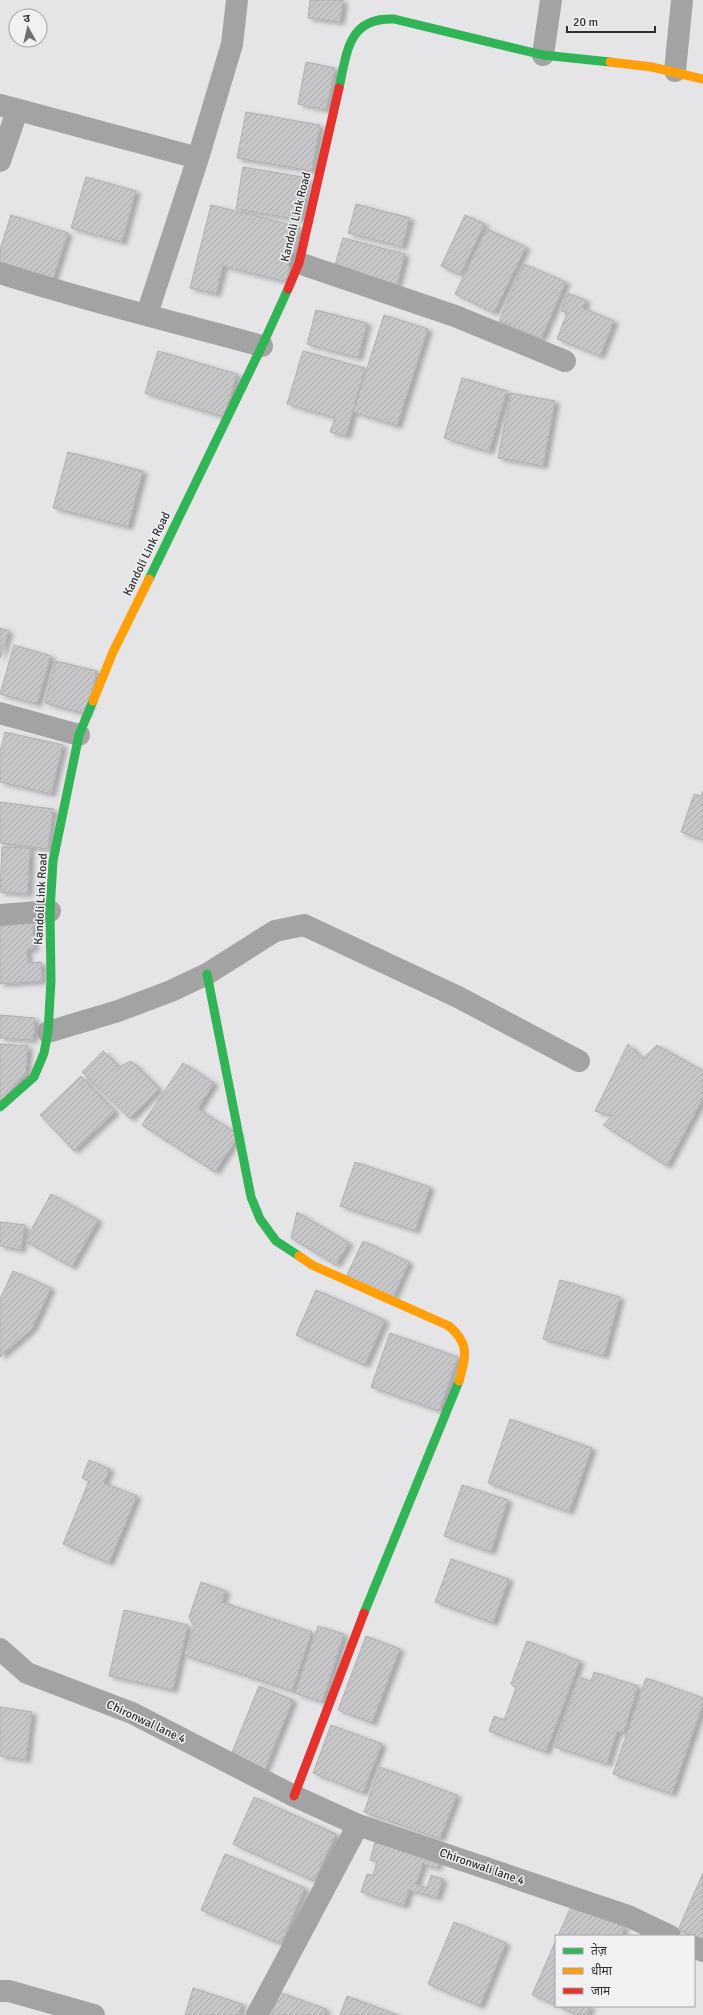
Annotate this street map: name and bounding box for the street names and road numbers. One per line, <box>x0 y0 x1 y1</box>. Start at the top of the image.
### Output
street label: Kandoli Link Road <box>278 171 314 263</box>
street label: Kandoli Link Road <box>120 509 174 599</box>
street label: Kandoli Link Road <box>31 853 51 945</box>
street label: Chironwal lane 4 <box>104 1697 189 1747</box>
street label: Chironwali lane 4 <box>437 1845 527 1889</box>

